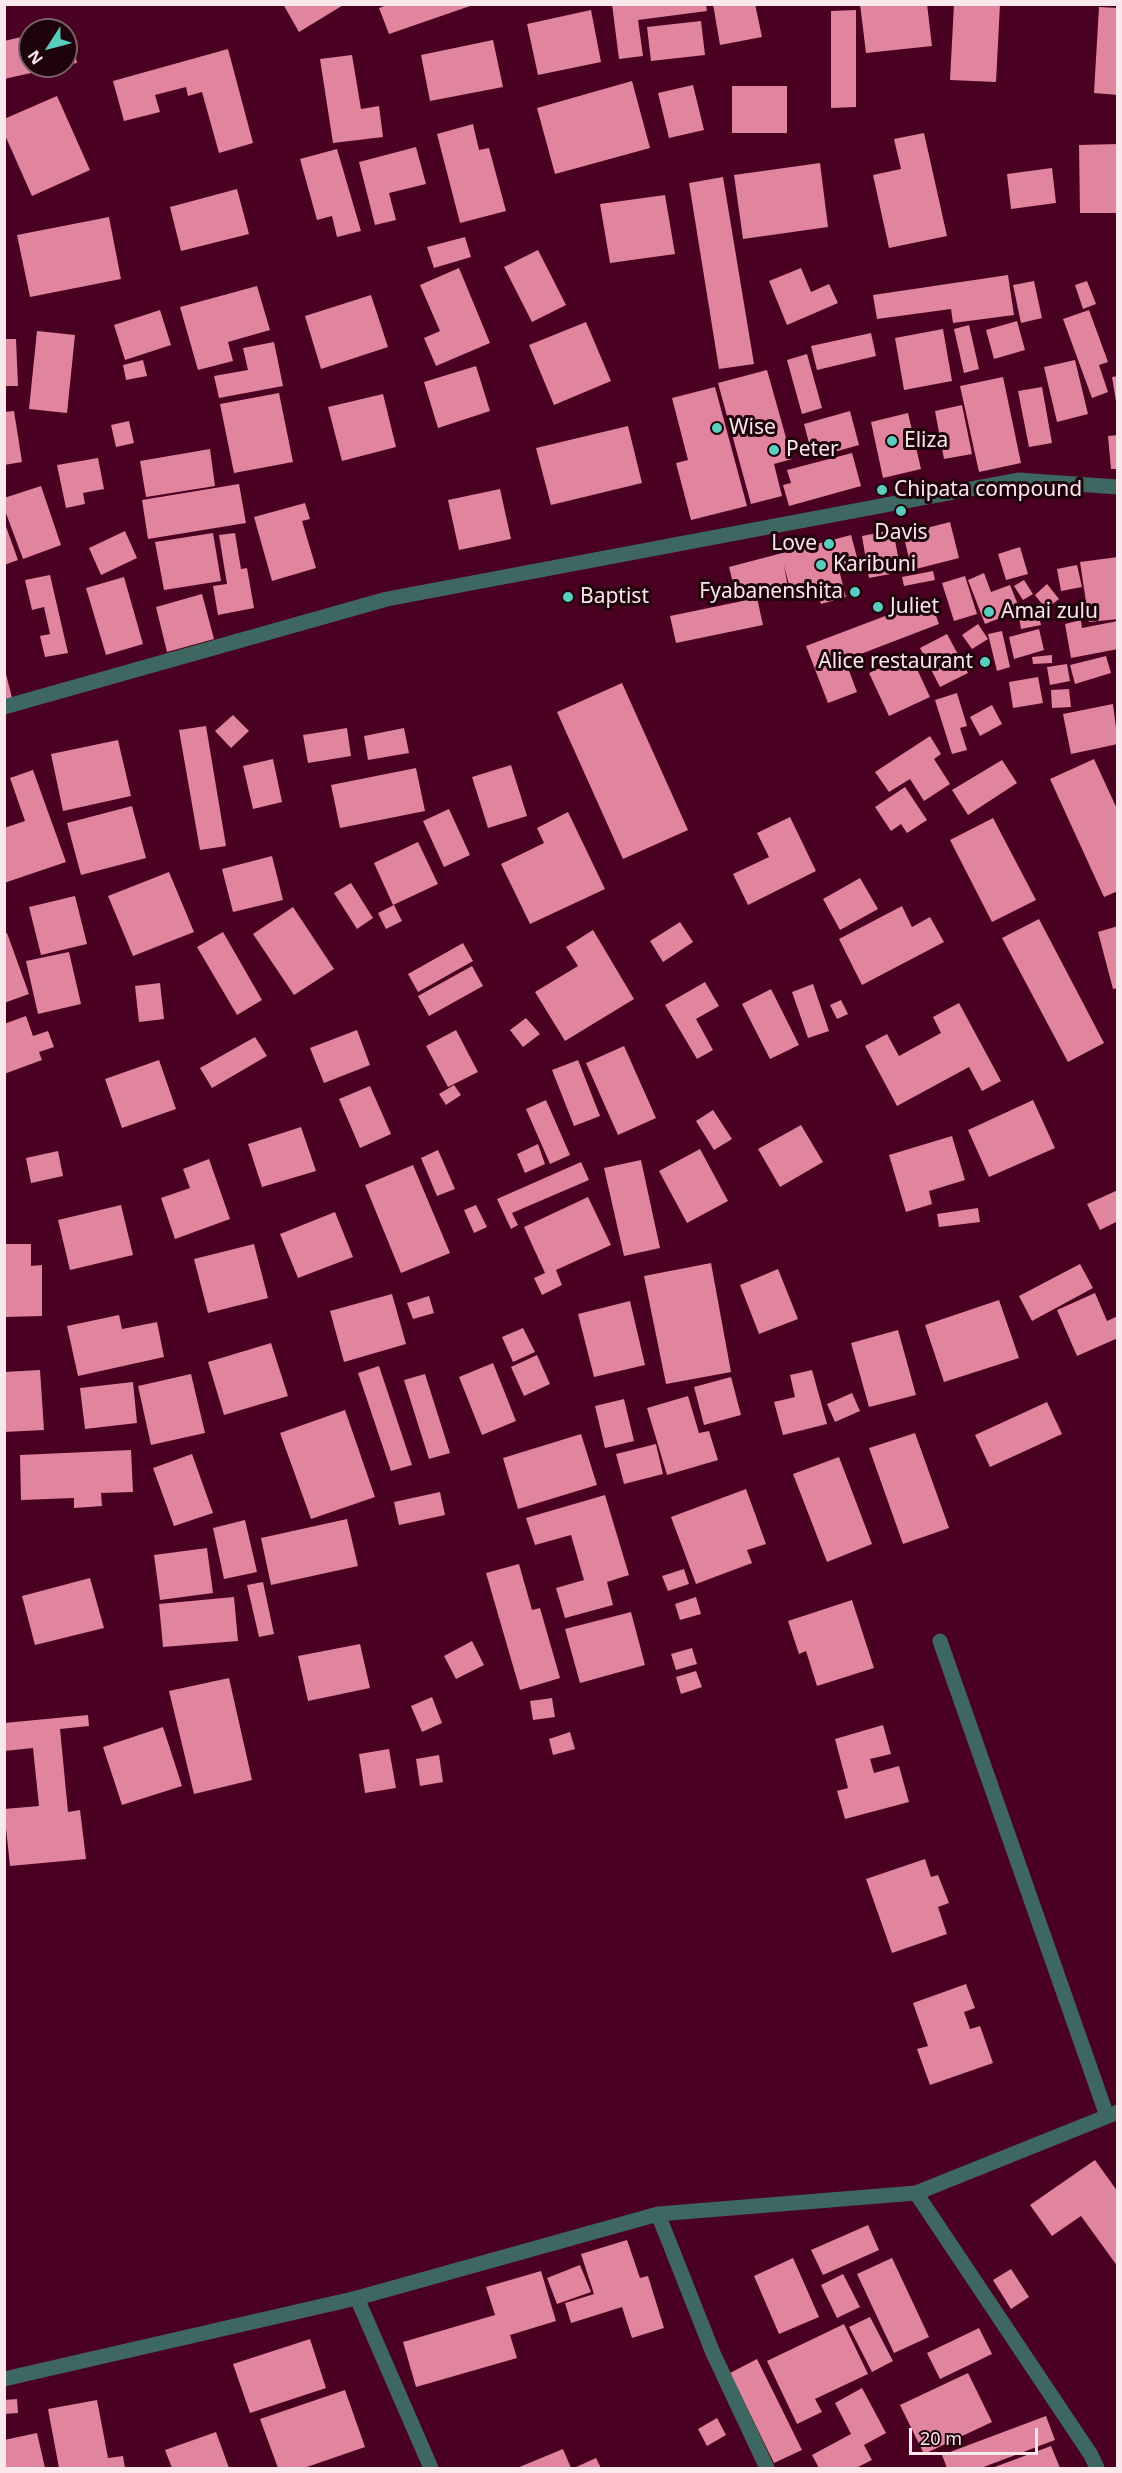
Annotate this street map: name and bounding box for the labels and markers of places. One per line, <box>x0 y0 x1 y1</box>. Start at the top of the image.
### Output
place label: Wise <box>729 415 776 441</box>
marker: Wise <box>710 421 724 435</box>
place label: Eliza <box>904 428 948 454</box>
marker: Eliza <box>885 434 899 448</box>
place label: Peter <box>786 437 839 463</box>
marker: Peter <box>767 443 781 457</box>
place label: Chipata compound <box>894 477 1082 503</box>
marker: Chipata compound <box>875 483 889 497</box>
marker: Davis <box>894 504 908 518</box>
place label: Davis <box>874 520 928 546</box>
place label: Love <box>771 531 817 557</box>
marker: Love <box>822 537 836 551</box>
place label: Karibuni <box>833 552 916 578</box>
marker: Karibuni <box>814 558 828 572</box>
place label: Fyabanenshita <box>699 579 843 605</box>
place label: Baptist <box>580 584 649 610</box>
marker: Fyabanenshita <box>848 585 862 599</box>
marker: Baptist <box>561 590 575 604</box>
place label: Juliet <box>890 594 939 620</box>
place label: Amai zulu <box>1001 599 1098 625</box>
marker: Juliet <box>871 600 885 614</box>
marker: Amai zulu <box>982 605 996 619</box>
place label: Alice restaurant <box>818 649 973 675</box>
marker: Alice restaurant <box>978 655 992 669</box>

